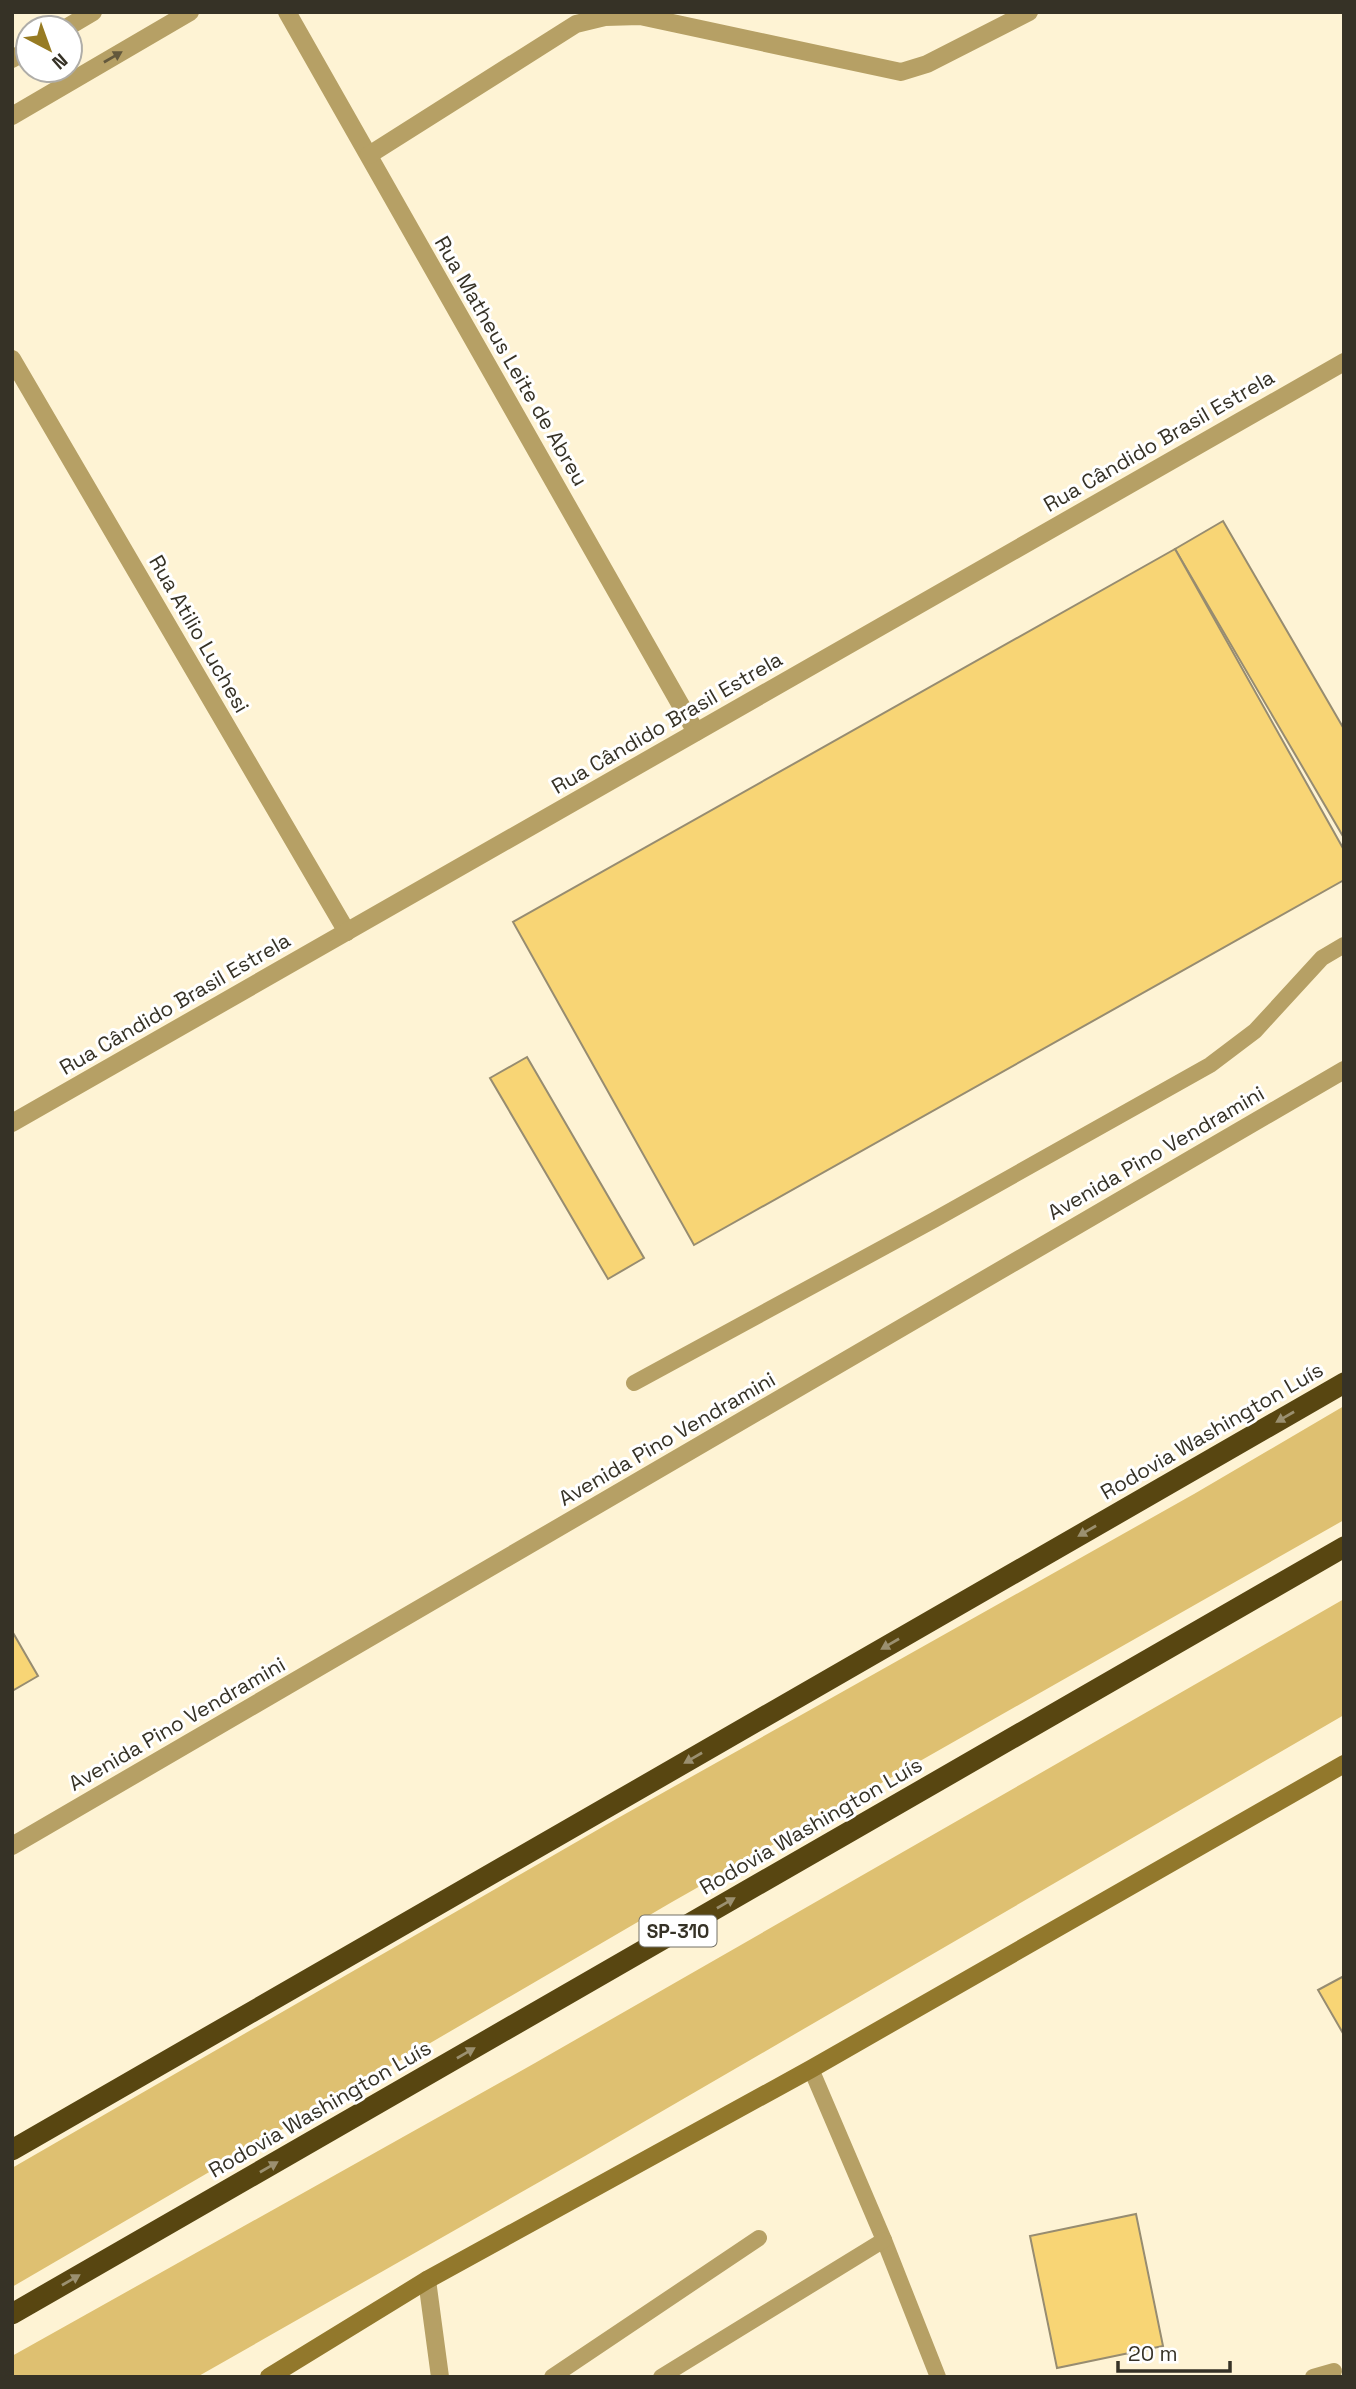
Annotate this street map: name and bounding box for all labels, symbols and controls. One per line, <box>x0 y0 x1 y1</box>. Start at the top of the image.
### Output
north arrow <box>14 14 84 84</box>
text: N <box>47 48 73 75</box>
one-way arrow <box>104 51 123 63</box>
street label: Rua Matheus Leite de Abreu <box>429 231 594 491</box>
street label: Rua Cândido Brasil Estrela <box>1038 363 1279 518</box>
street label: Rua Atilio Luchesi <box>143 550 256 718</box>
street label: Rua Cândido Brasil Estrela <box>546 645 787 800</box>
street label: Rua Cândido Brasil Estrela <box>54 926 295 1081</box>
street label: Avenida Pino Vendramini <box>1043 1079 1269 1226</box>
street label: Rodovia Washington Luís <box>1096 1356 1328 1505</box>
street label: Avenida Pino Vendramini <box>554 1365 780 1512</box>
one-way arrow <box>1275 1411 1294 1424</box>
one-way arrow <box>1078 1525 1097 1537</box>
one-way arrow <box>881 1638 900 1650</box>
street label: Avenida Pino Vendramini <box>64 1650 290 1797</box>
street label: Rodovia Washington Luís <box>695 1751 927 1900</box>
one-way arrow <box>683 1752 703 1764</box>
one-way arrow <box>717 1897 736 1909</box>
road number: SP-310 <box>640 1915 716 1946</box>
street label: Rodovia Washington Luís <box>204 2034 436 2183</box>
one-way arrow <box>456 2047 475 2059</box>
one-way arrow <box>259 2161 278 2173</box>
one-way arrow <box>62 2274 81 2286</box>
scale bar <box>1118 2330 1230 2374</box>
text: 20 m <box>1128 2340 1178 2367</box>

